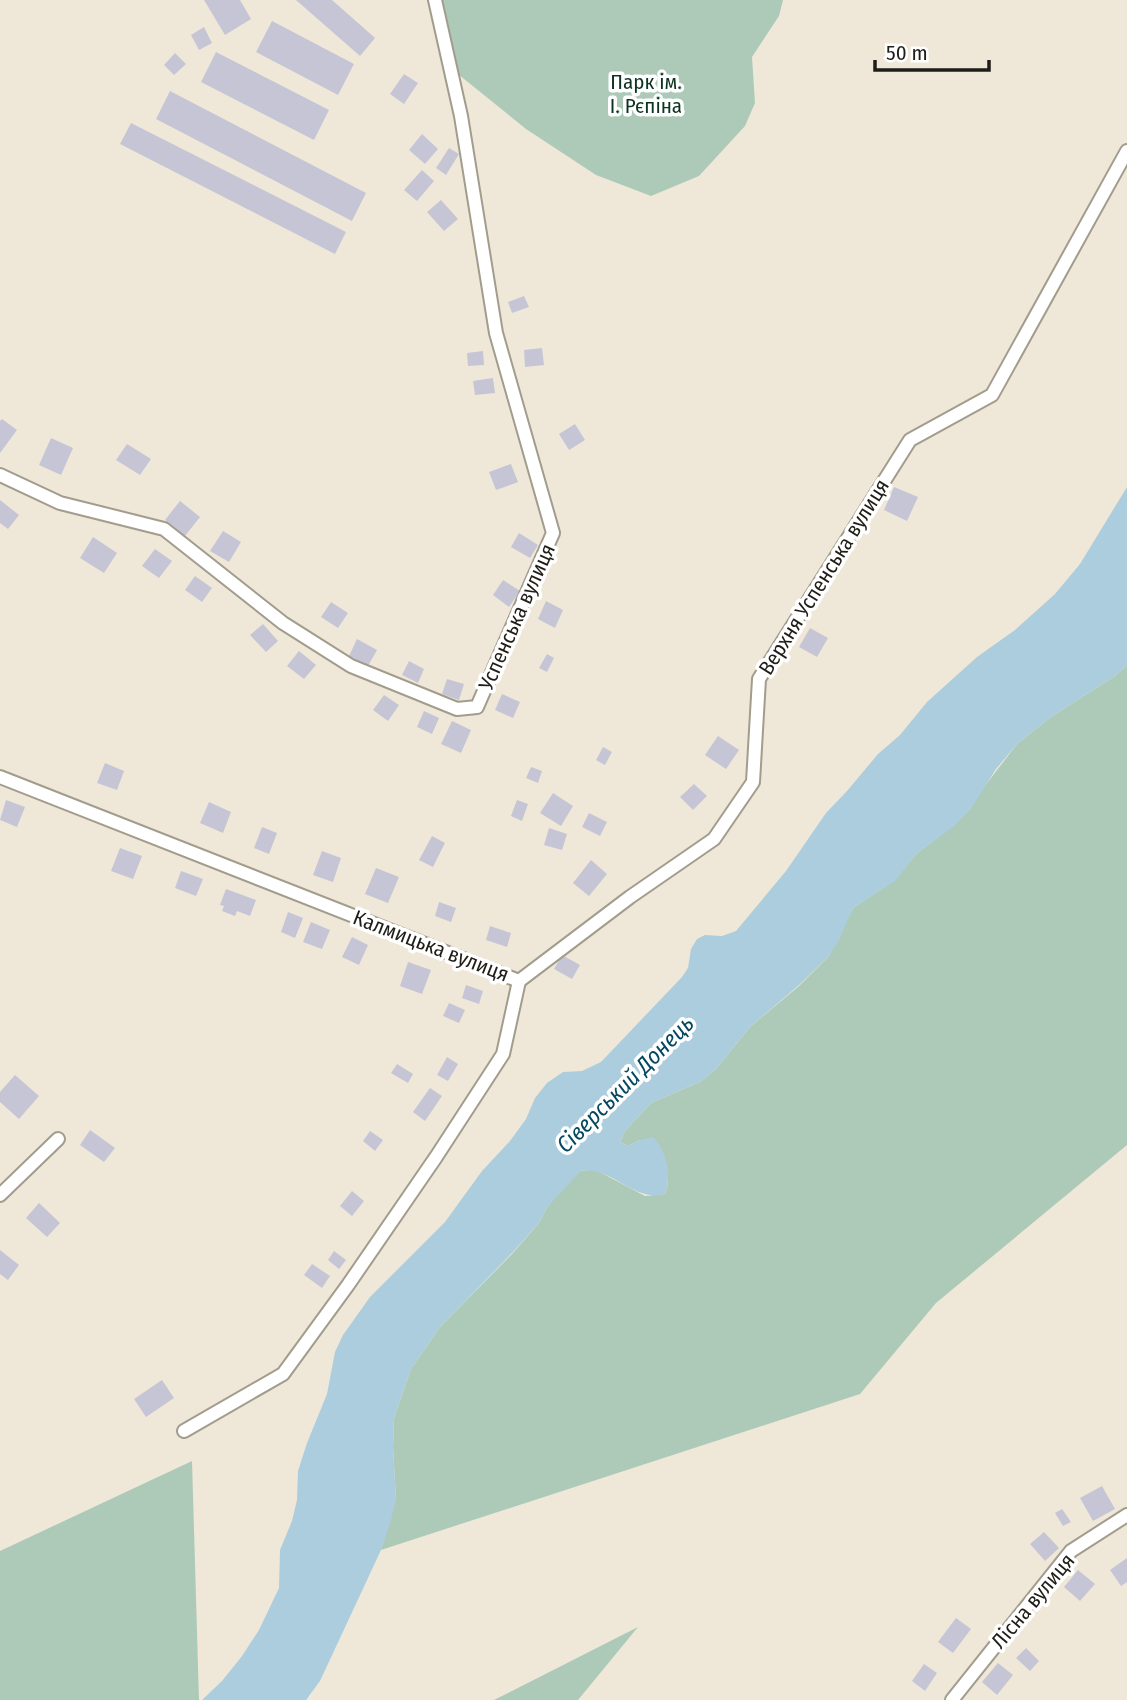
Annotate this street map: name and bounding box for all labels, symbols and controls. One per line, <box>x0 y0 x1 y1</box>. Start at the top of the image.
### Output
scale bar <box>875 28 989 72</box>
text: 50 m <box>886 40 928 66</box>
park label: Парк ім. І. Рєпіна <box>610 69 682 119</box>
street label: Верхня Успенська вулиця <box>753 474 895 680</box>
street label: Успенська вулиця <box>473 540 561 695</box>
street label: Калмицька вулиця <box>349 904 513 988</box>
water label: Сіверський Донець <box>551 1010 699 1158</box>
street label: Лісна вулиця <box>986 1548 1080 1654</box>

